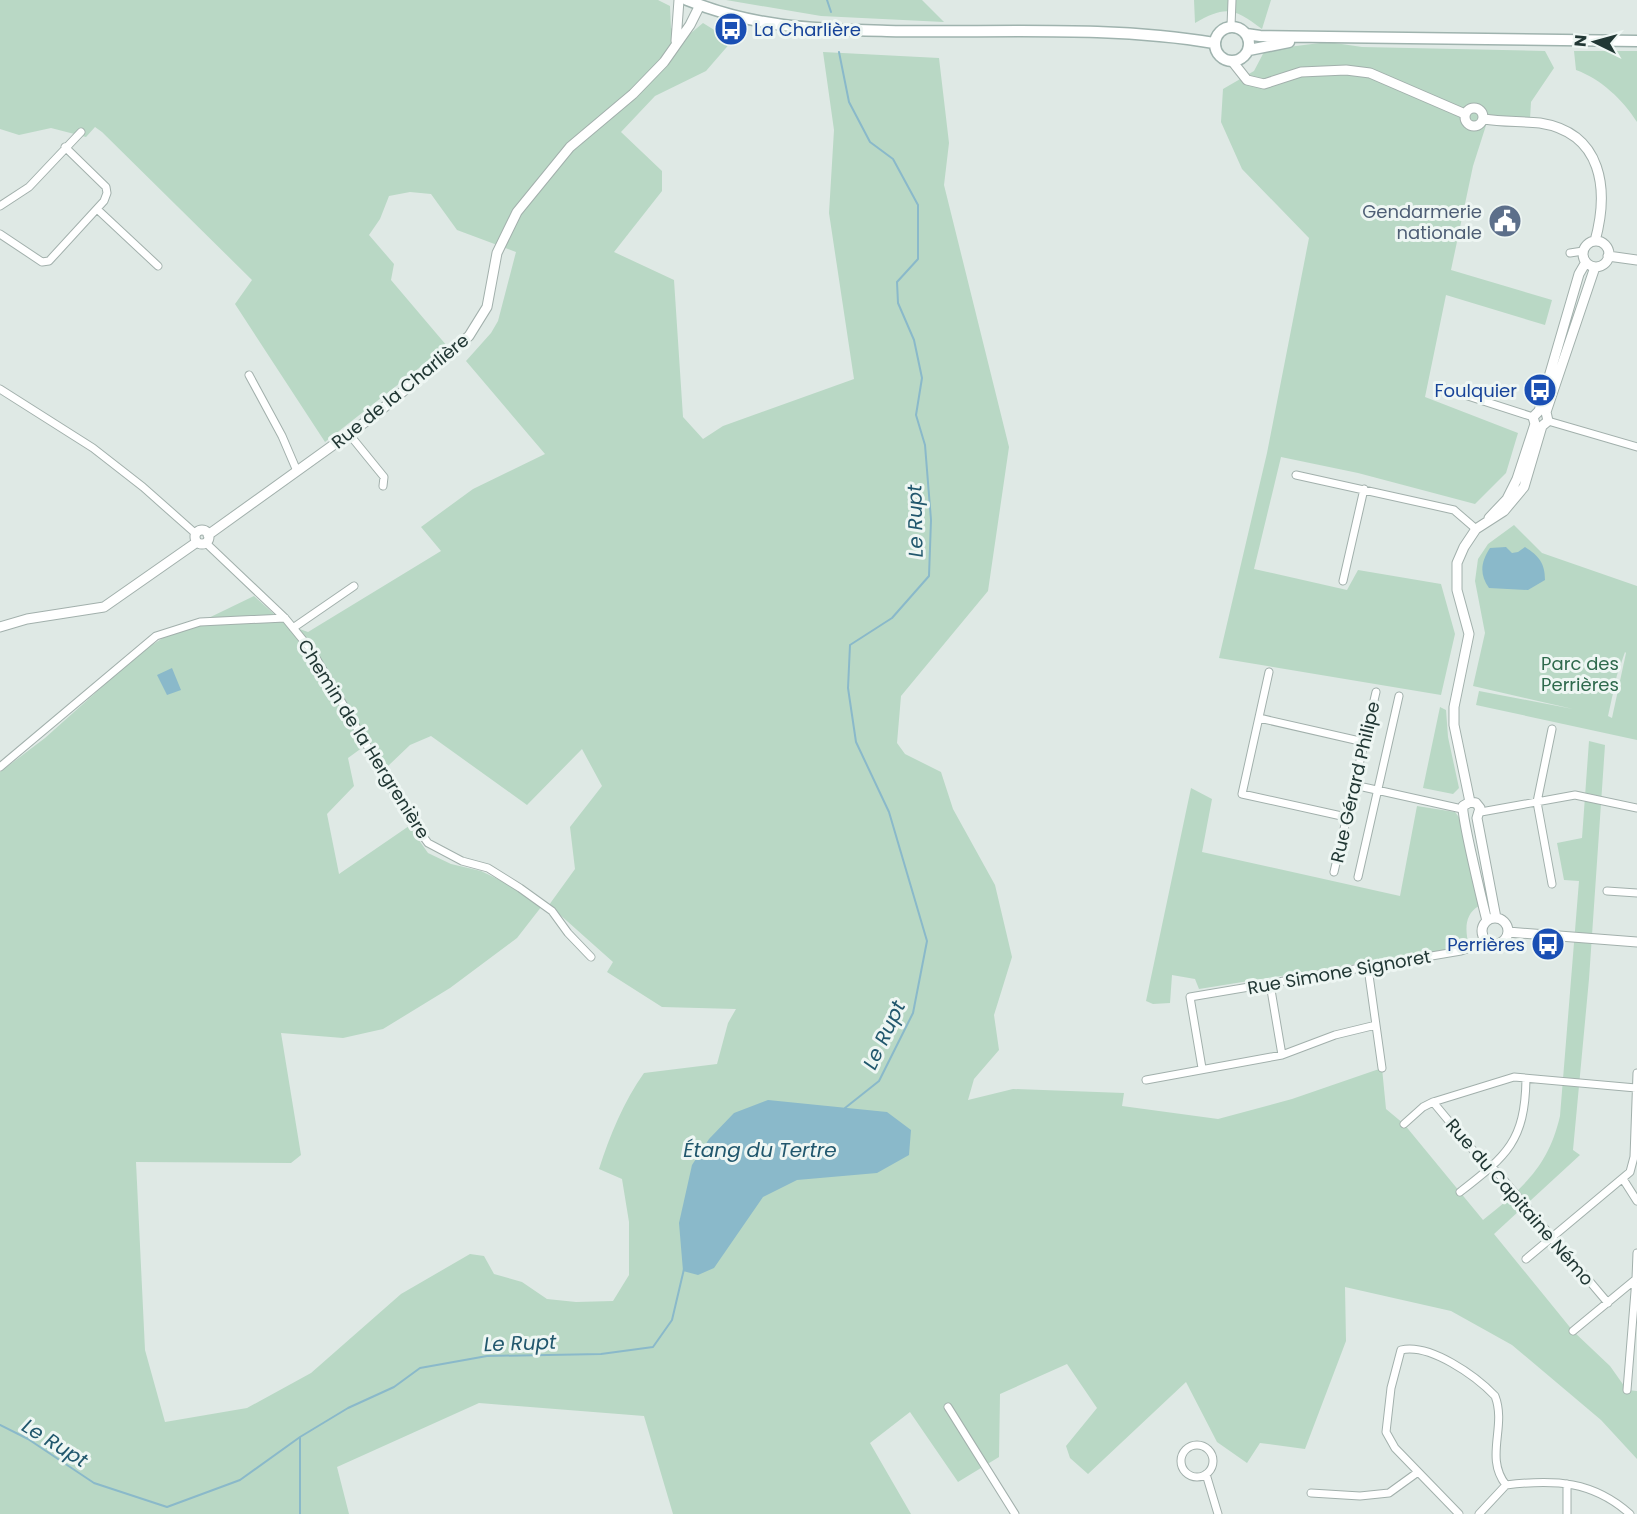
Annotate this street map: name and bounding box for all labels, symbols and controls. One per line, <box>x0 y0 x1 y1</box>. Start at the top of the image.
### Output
bus stop icon: La Charlière <box>713 11 749 47</box>
north arrow <box>1565 12 1625 72</box>
place label: La Charlière <box>754 17 861 42</box>
text: N <box>1569 34 1593 48</box>
place label: Gendarmerie nationale <box>1362 199 1482 245</box>
public building icon: Gendarmerie nationale <box>1487 203 1523 239</box>
street label: Rue de la Charlière <box>326 328 474 454</box>
bus stop icon: Foulquier <box>1522 372 1558 408</box>
place label: Foulquier <box>1434 378 1517 403</box>
water label: Le Rupt <box>900 484 930 558</box>
street label: Chemin de la Hergrenière <box>292 635 436 843</box>
park label: Parc des Perrières <box>1541 651 1619 697</box>
street label: Rue Gérard Philipe <box>1324 699 1386 865</box>
bus stop icon: Perrières <box>1530 926 1566 962</box>
place label: Perrières <box>1447 932 1525 957</box>
street label: Rue Simone Signoret <box>1245 944 1433 1000</box>
water label: Le Rupt <box>856 995 912 1074</box>
street label: Rue du Capitaine Némo <box>1440 1113 1600 1291</box>
water label: Étang du Tertre <box>683 1136 837 1164</box>
water label: Le Rupt <box>483 1328 558 1358</box>
water label: Le Rupt <box>17 1412 94 1475</box>

